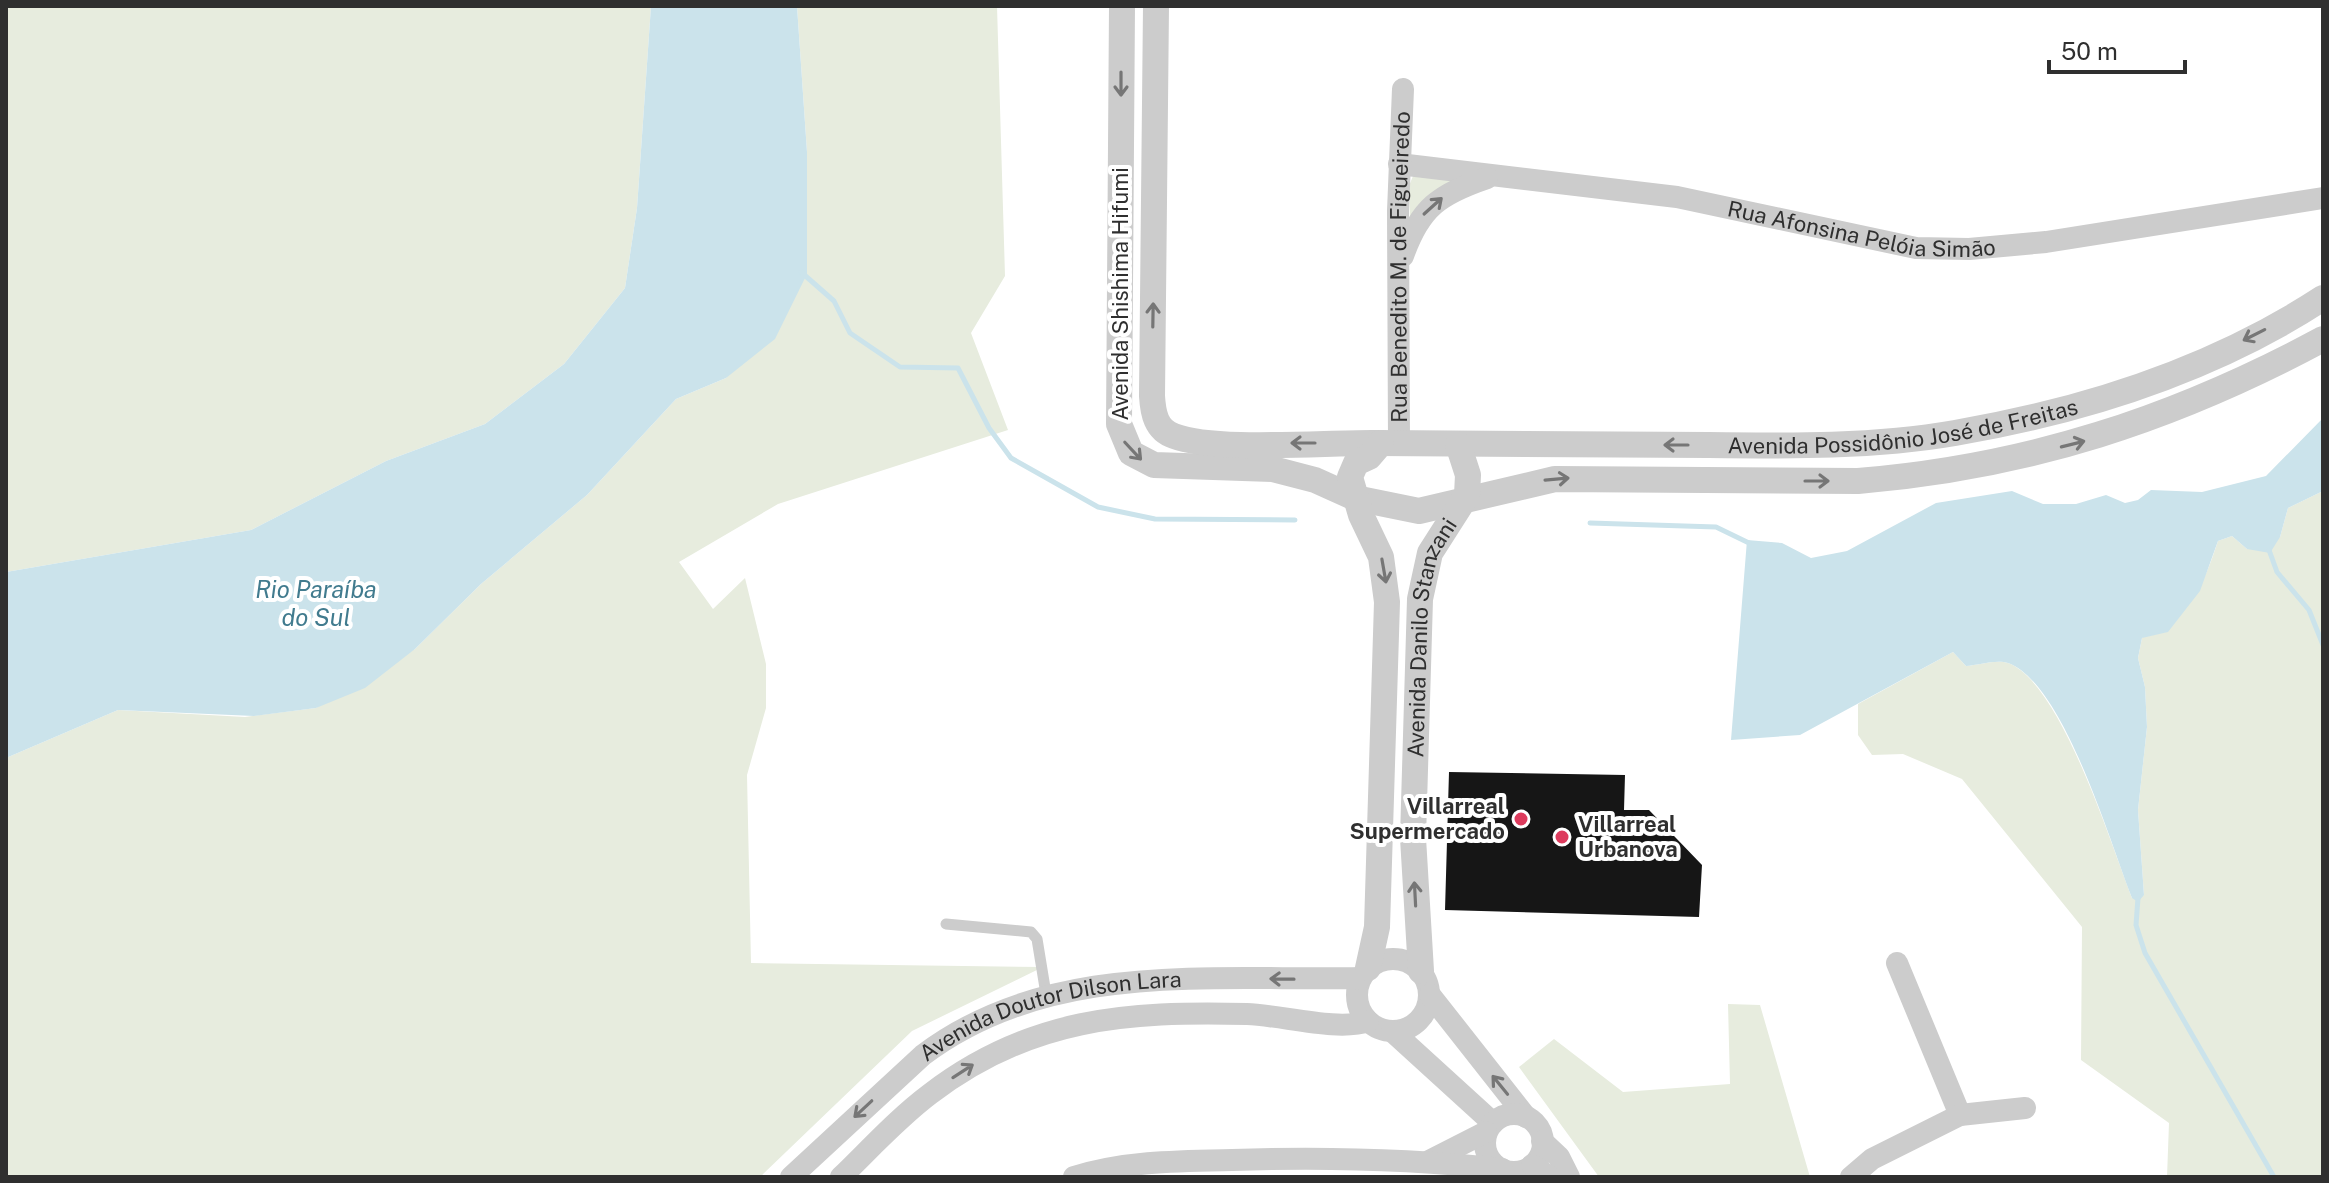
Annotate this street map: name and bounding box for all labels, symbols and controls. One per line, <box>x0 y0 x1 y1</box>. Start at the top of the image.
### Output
scale bar <box>2049 24 2185 74</box>
text: 50 m <box>2061 37 2118 65</box>
one-way arrow <box>1113 70 1129 97</box>
street label: Rua Benedito M. de Figueiredo <box>1385 111 1415 423</box>
street label: Avenida Shishima Hifumi <box>1107 167 1133 421</box>
street label: Rua Afonsina Pelóia Simão <box>1725 195 1997 262</box>
one-way arrow <box>1423 196 1443 215</box>
one-way arrow <box>1145 302 1161 329</box>
one-way arrow <box>2243 328 2267 344</box>
street label: Avenida Possidônio José de Freitas <box>1727 393 2080 459</box>
one-way arrow <box>1290 435 1317 451</box>
one-way arrow <box>2060 435 2086 450</box>
one-way arrow <box>1663 437 1690 453</box>
one-way arrow <box>1124 441 1143 461</box>
one-way arrow <box>1543 472 1570 487</box>
one-way arrow <box>1803 473 1830 489</box>
street label: Avenida Danilo Stanzani <box>1402 513 1462 758</box>
one-way arrow <box>1377 557 1392 583</box>
water label: Rio Paraíba do Sul <box>255 575 377 631</box>
place label: Villarreal Supermercado <box>1350 793 1505 844</box>
marker: Villarreal Supermercado <box>1512 810 1530 828</box>
place label: Villarreal Urbanova <box>1578 811 1678 862</box>
marker: Villarreal Urbanova <box>1553 828 1571 846</box>
one-way arrow <box>1407 881 1422 908</box>
street label: Avenida Doutor Dilson Lara <box>914 966 1182 1066</box>
one-way arrow <box>1269 971 1296 987</box>
one-way arrow <box>951 1063 974 1079</box>
one-way arrow <box>1492 1075 1510 1096</box>
one-way arrow <box>853 1100 873 1119</box>

